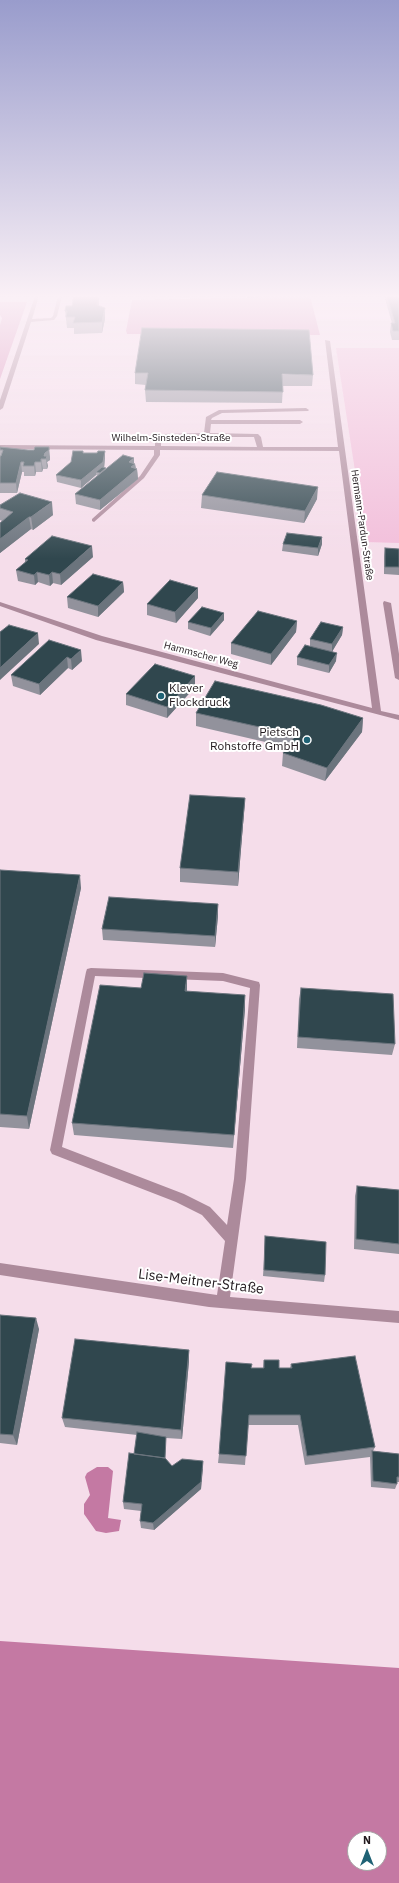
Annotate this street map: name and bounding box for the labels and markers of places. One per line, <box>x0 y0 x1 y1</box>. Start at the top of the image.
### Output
place label: Klever Flockdruck <box>169 682 228 710</box>
marker: Klever Flockdruck <box>156 691 166 701</box>
place label: Pietsch Rohstoffe GmbH <box>210 726 299 754</box>
marker: Pietsch Rohstoffe GmbH <box>302 735 312 745</box>

